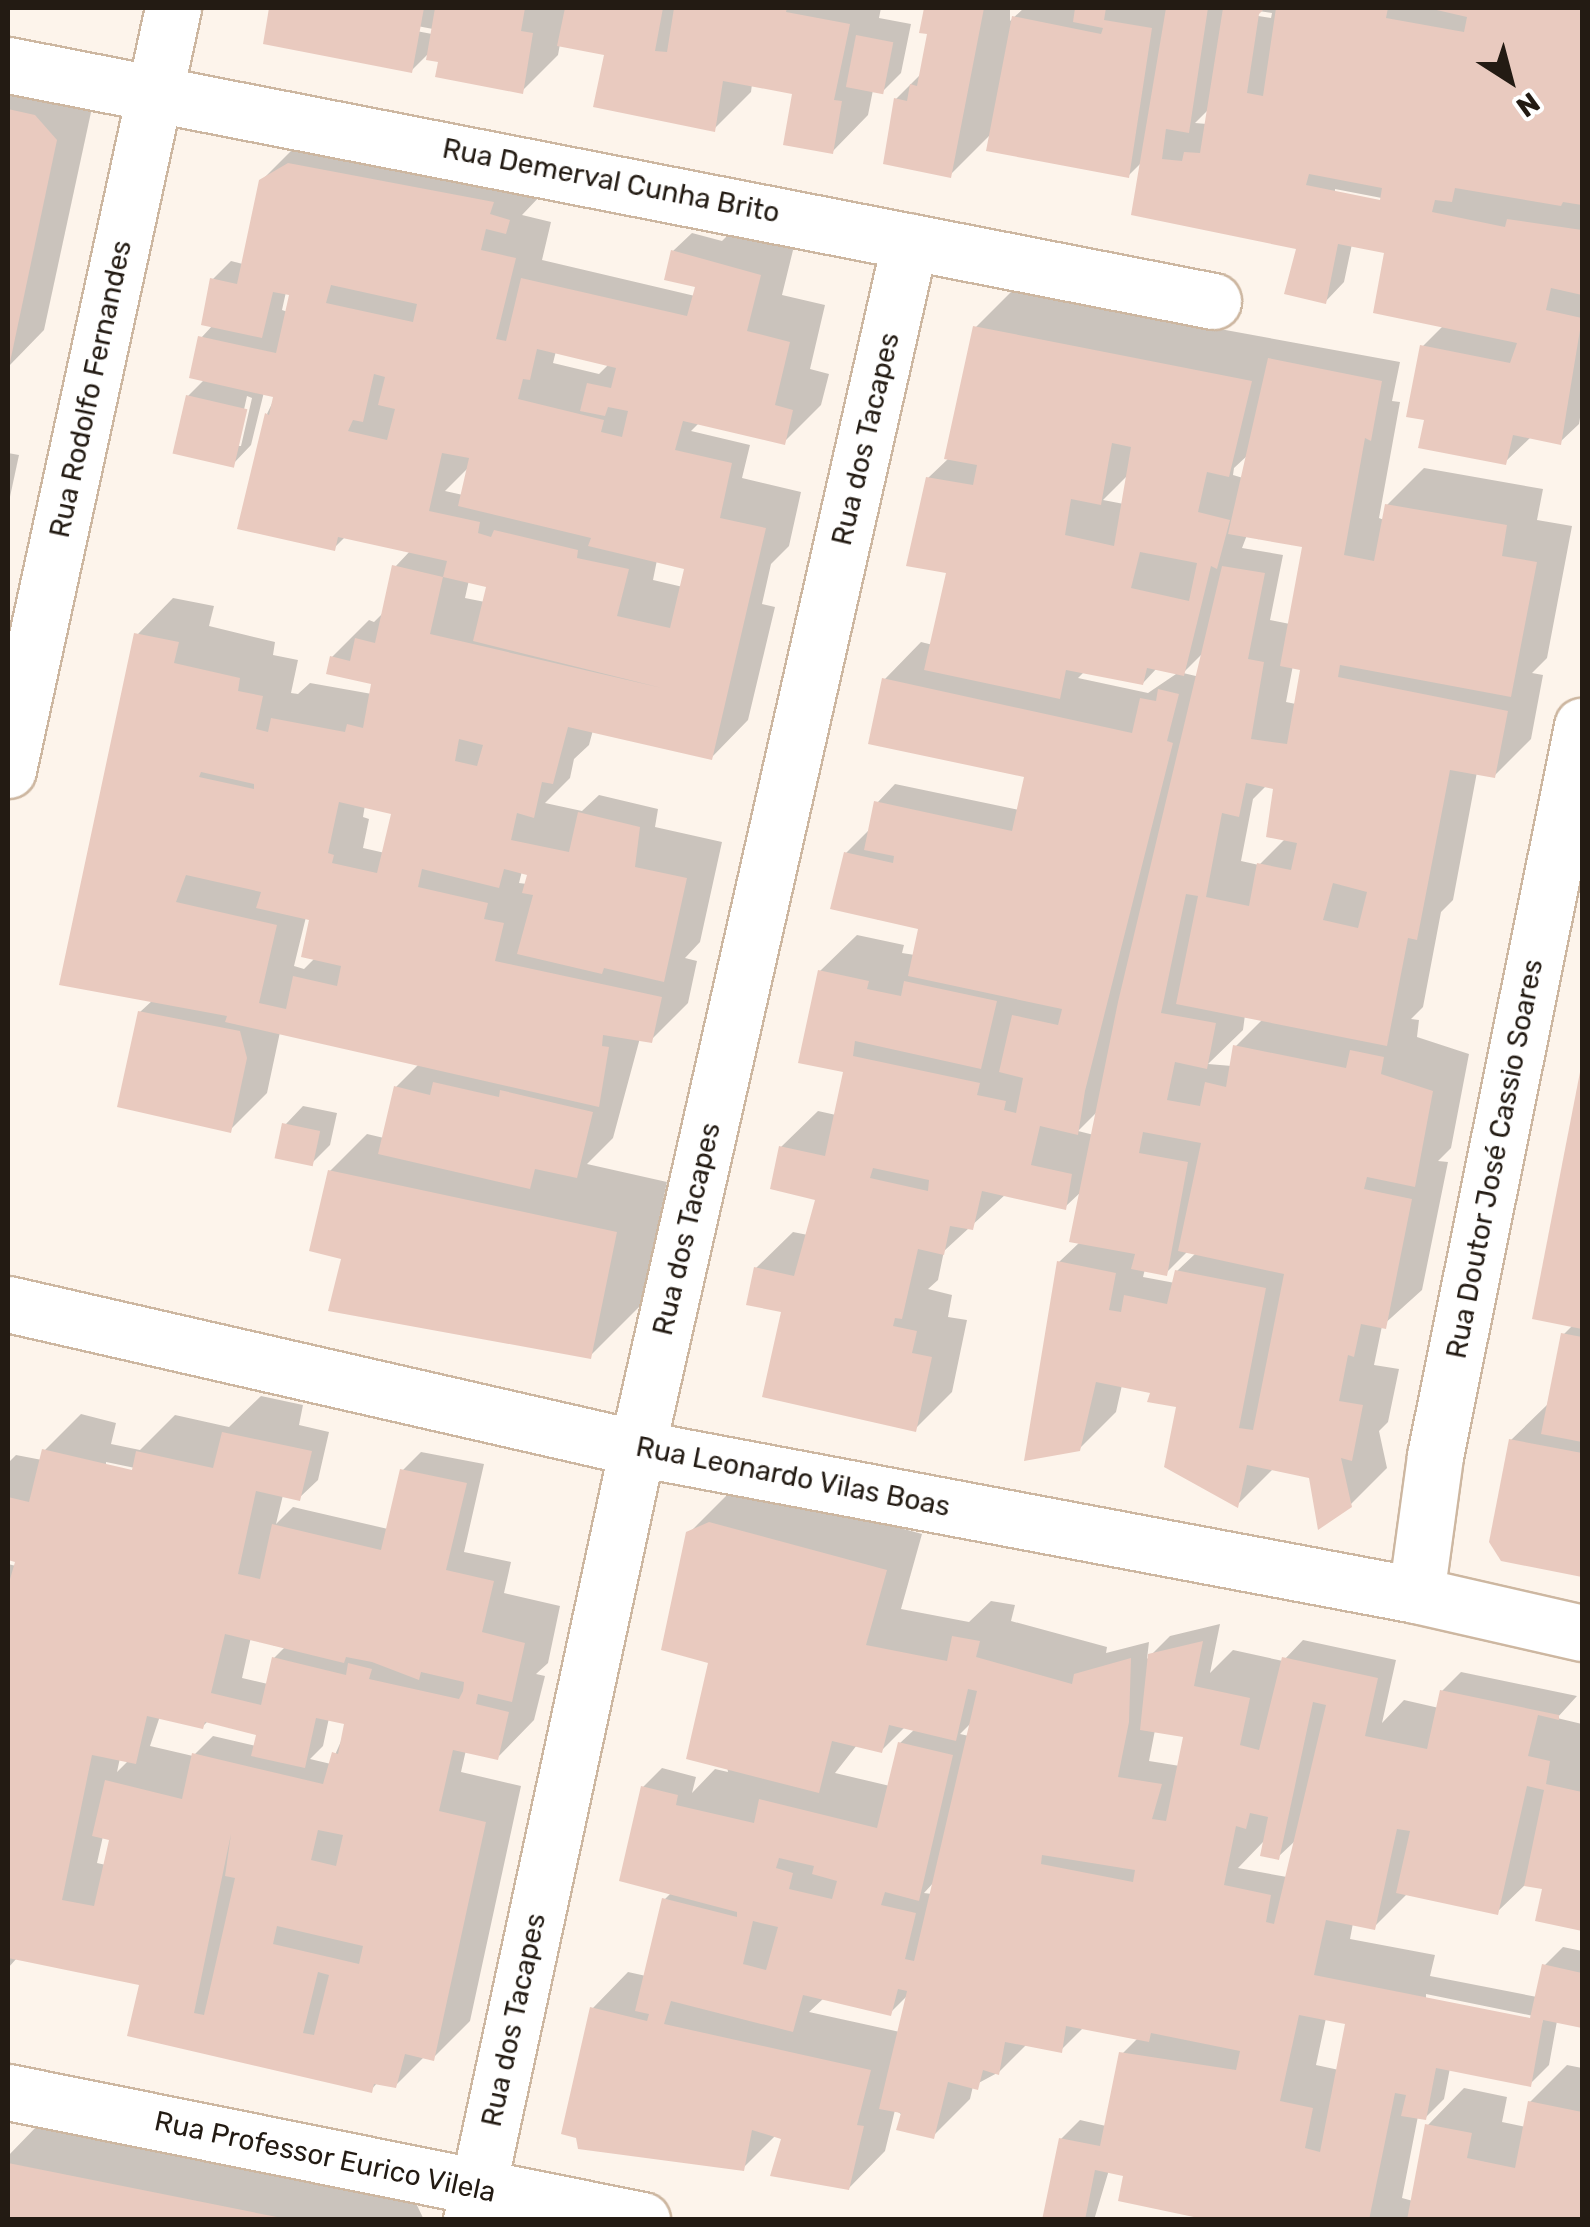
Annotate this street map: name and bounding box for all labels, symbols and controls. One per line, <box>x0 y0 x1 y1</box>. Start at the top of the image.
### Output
north arrow <box>1460 30 1560 130</box>
text: N <box>1510 85 1546 124</box>
street label: Rua Demerval Cunha Brito <box>440 132 782 230</box>
street label: Rua Rodolfo Fernandes <box>43 237 139 541</box>
street label: Rua dos Tacapes <box>825 329 907 549</box>
street label: Rua Doutor José Cassio Soares <box>1440 956 1550 1362</box>
street label: Rua dos Tacapes <box>646 1119 728 1339</box>
street label: Rua Leonardo Vilas Boas <box>633 1430 953 1524</box>
street label: Rua dos Tacapes <box>475 1910 553 2130</box>
street label: Rua Professor Eurico Vilela <box>151 2104 499 2210</box>

